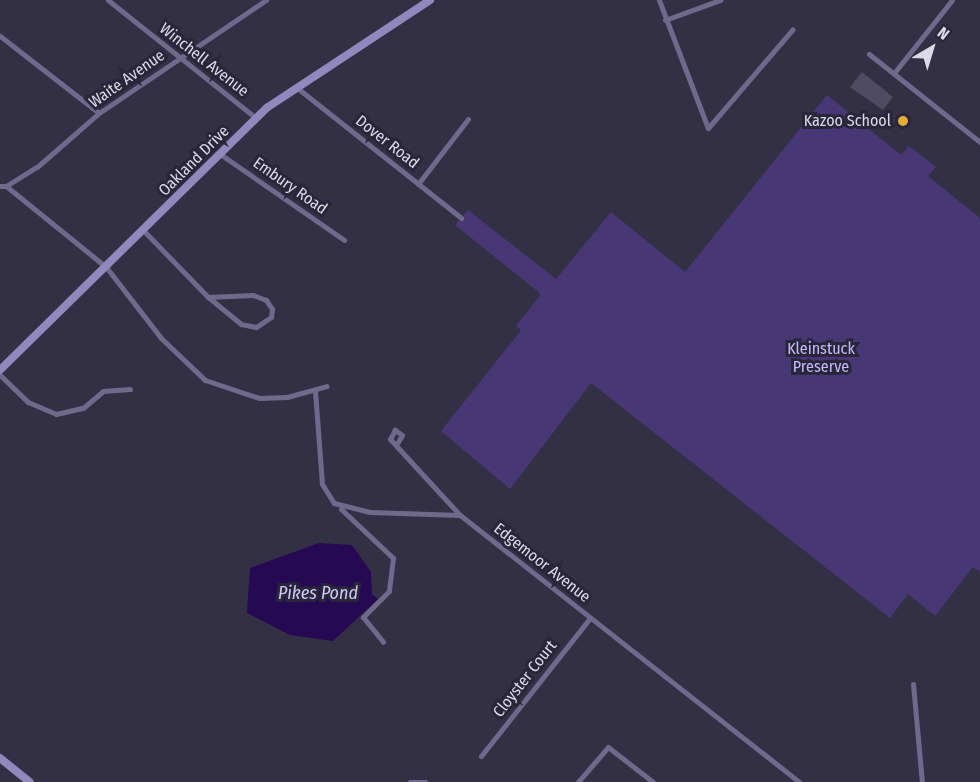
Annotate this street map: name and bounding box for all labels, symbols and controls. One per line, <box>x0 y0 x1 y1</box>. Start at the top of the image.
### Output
north arrow <box>902 18 962 78</box>
street label: Winchell Avenue <box>156 19 252 101</box>
text: N <box>934 23 953 44</box>
street label: Waite Avenue <box>85 46 169 112</box>
street label: Dover Road <box>351 111 423 173</box>
place label: Kazoo School <box>804 111 891 131</box>
marker: Kazoo School <box>896 114 910 128</box>
street label: Oakland Drive <box>155 122 233 200</box>
street label: Embury Road <box>249 153 331 219</box>
park label: Kleinstuck Preserve <box>787 339 855 377</box>
street label: Edgemoor Avenue <box>490 519 594 607</box>
water label: Pikes Pond <box>278 582 358 604</box>
street label: Cloyster Court <box>489 637 561 721</box>

